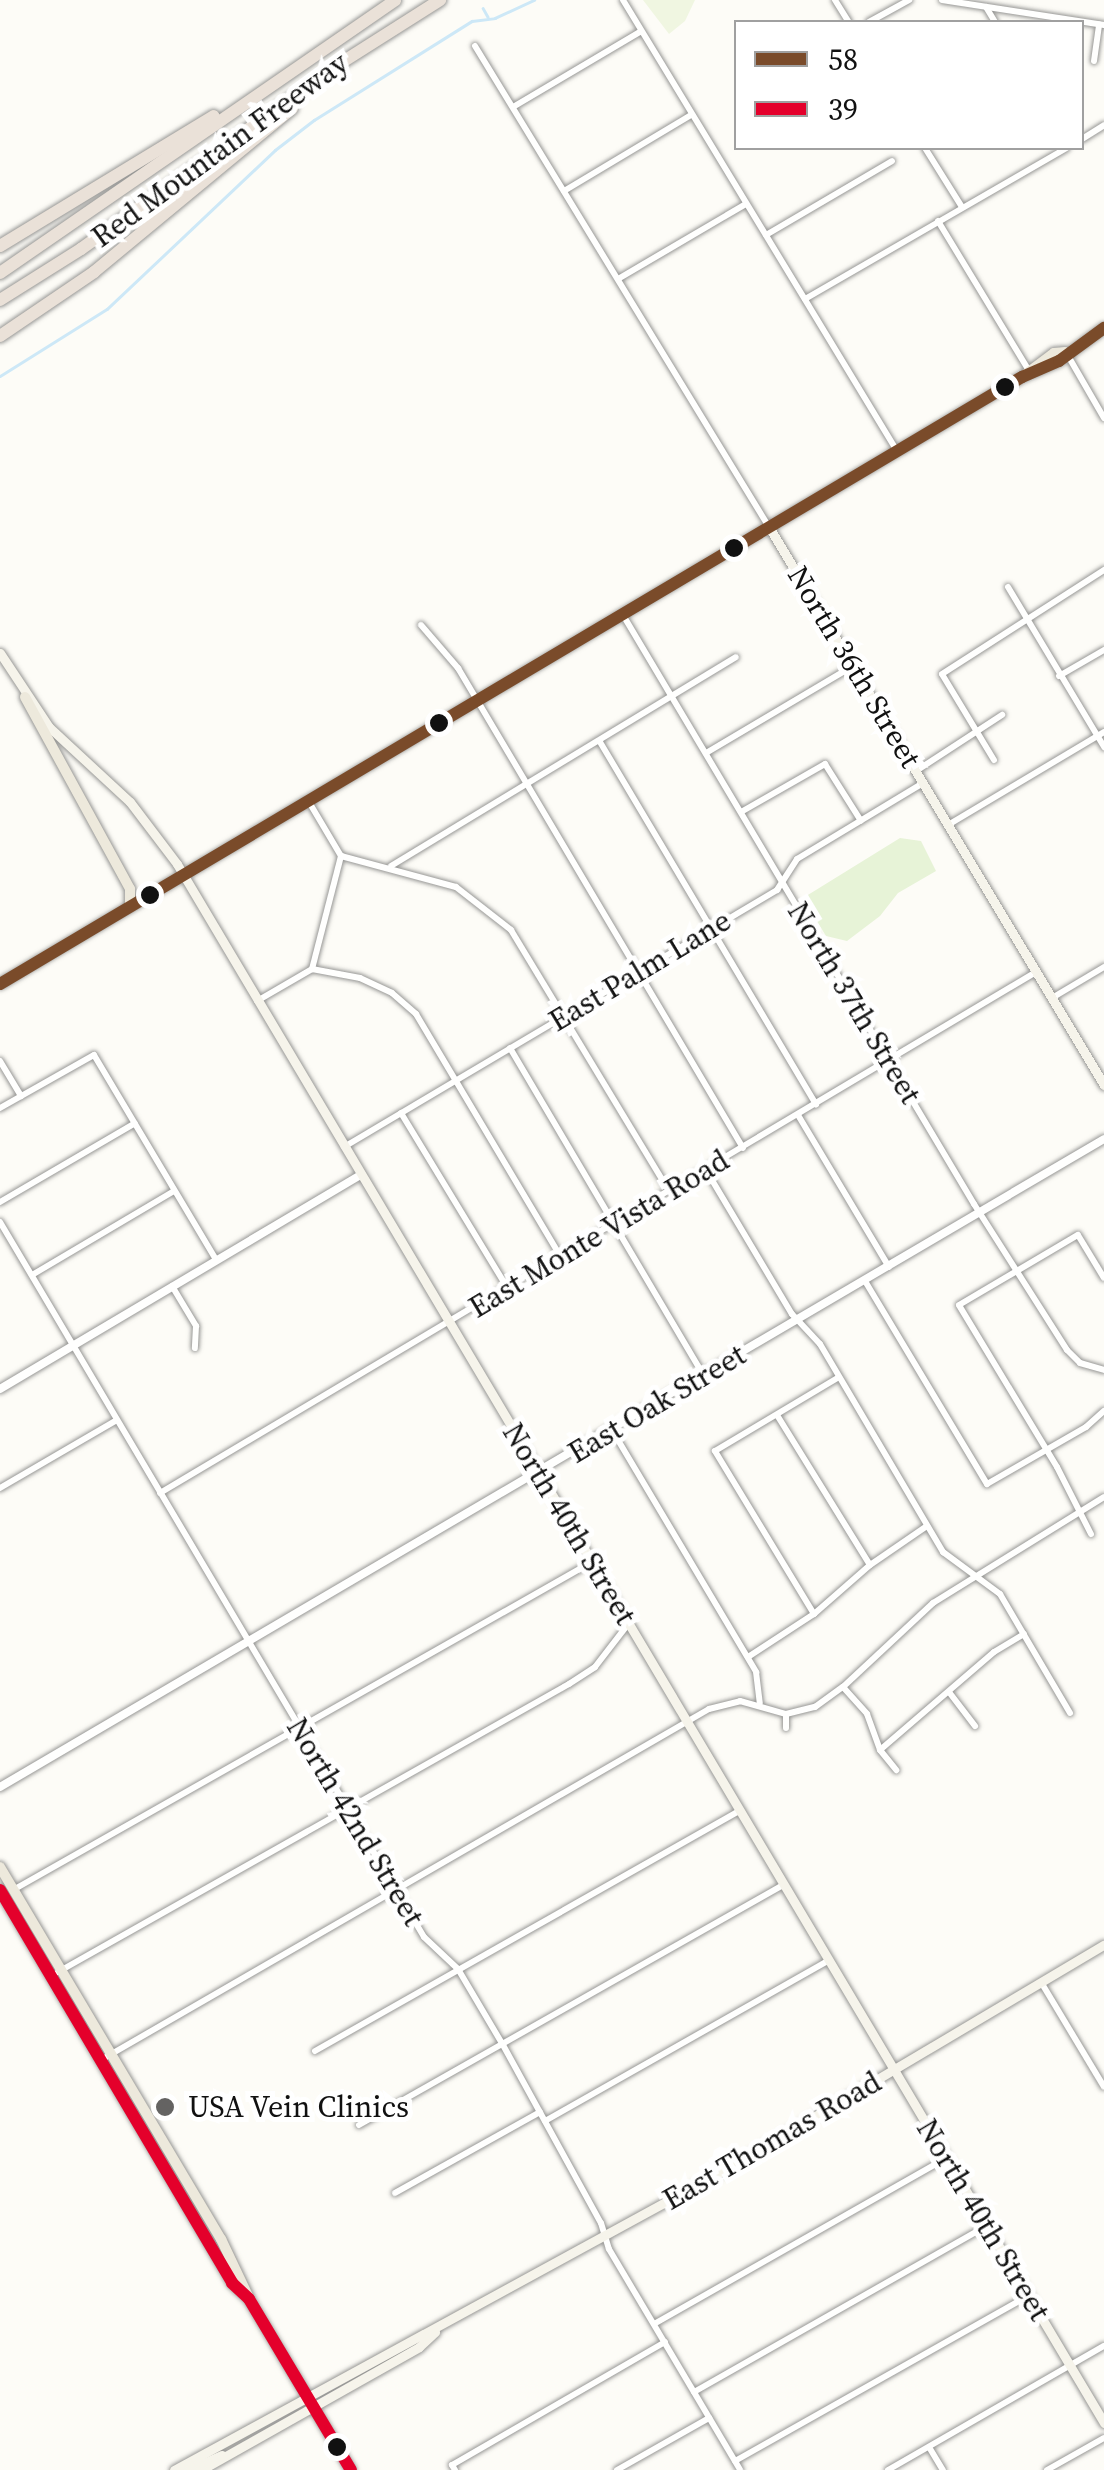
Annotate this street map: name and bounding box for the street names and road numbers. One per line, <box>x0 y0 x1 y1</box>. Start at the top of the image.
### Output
street label: Red Mountain Freeway <box>85 45 355 255</box>
street label: North 36th Street <box>780 560 928 774</box>
street label: North 37th Street <box>780 896 928 1110</box>
street label: East Palm Lane <box>543 903 737 1039</box>
street label: East Monte Vista Road <box>462 1142 736 1326</box>
street label: East Oak Street <box>562 1337 752 1471</box>
street label: North 40th Street <box>495 1417 643 1631</box>
street label: North 42nd Street <box>279 1712 431 1932</box>
street label: East Thomas Road <box>656 2064 888 2218</box>
street label: North 40th Street <box>909 2113 1057 2327</box>

